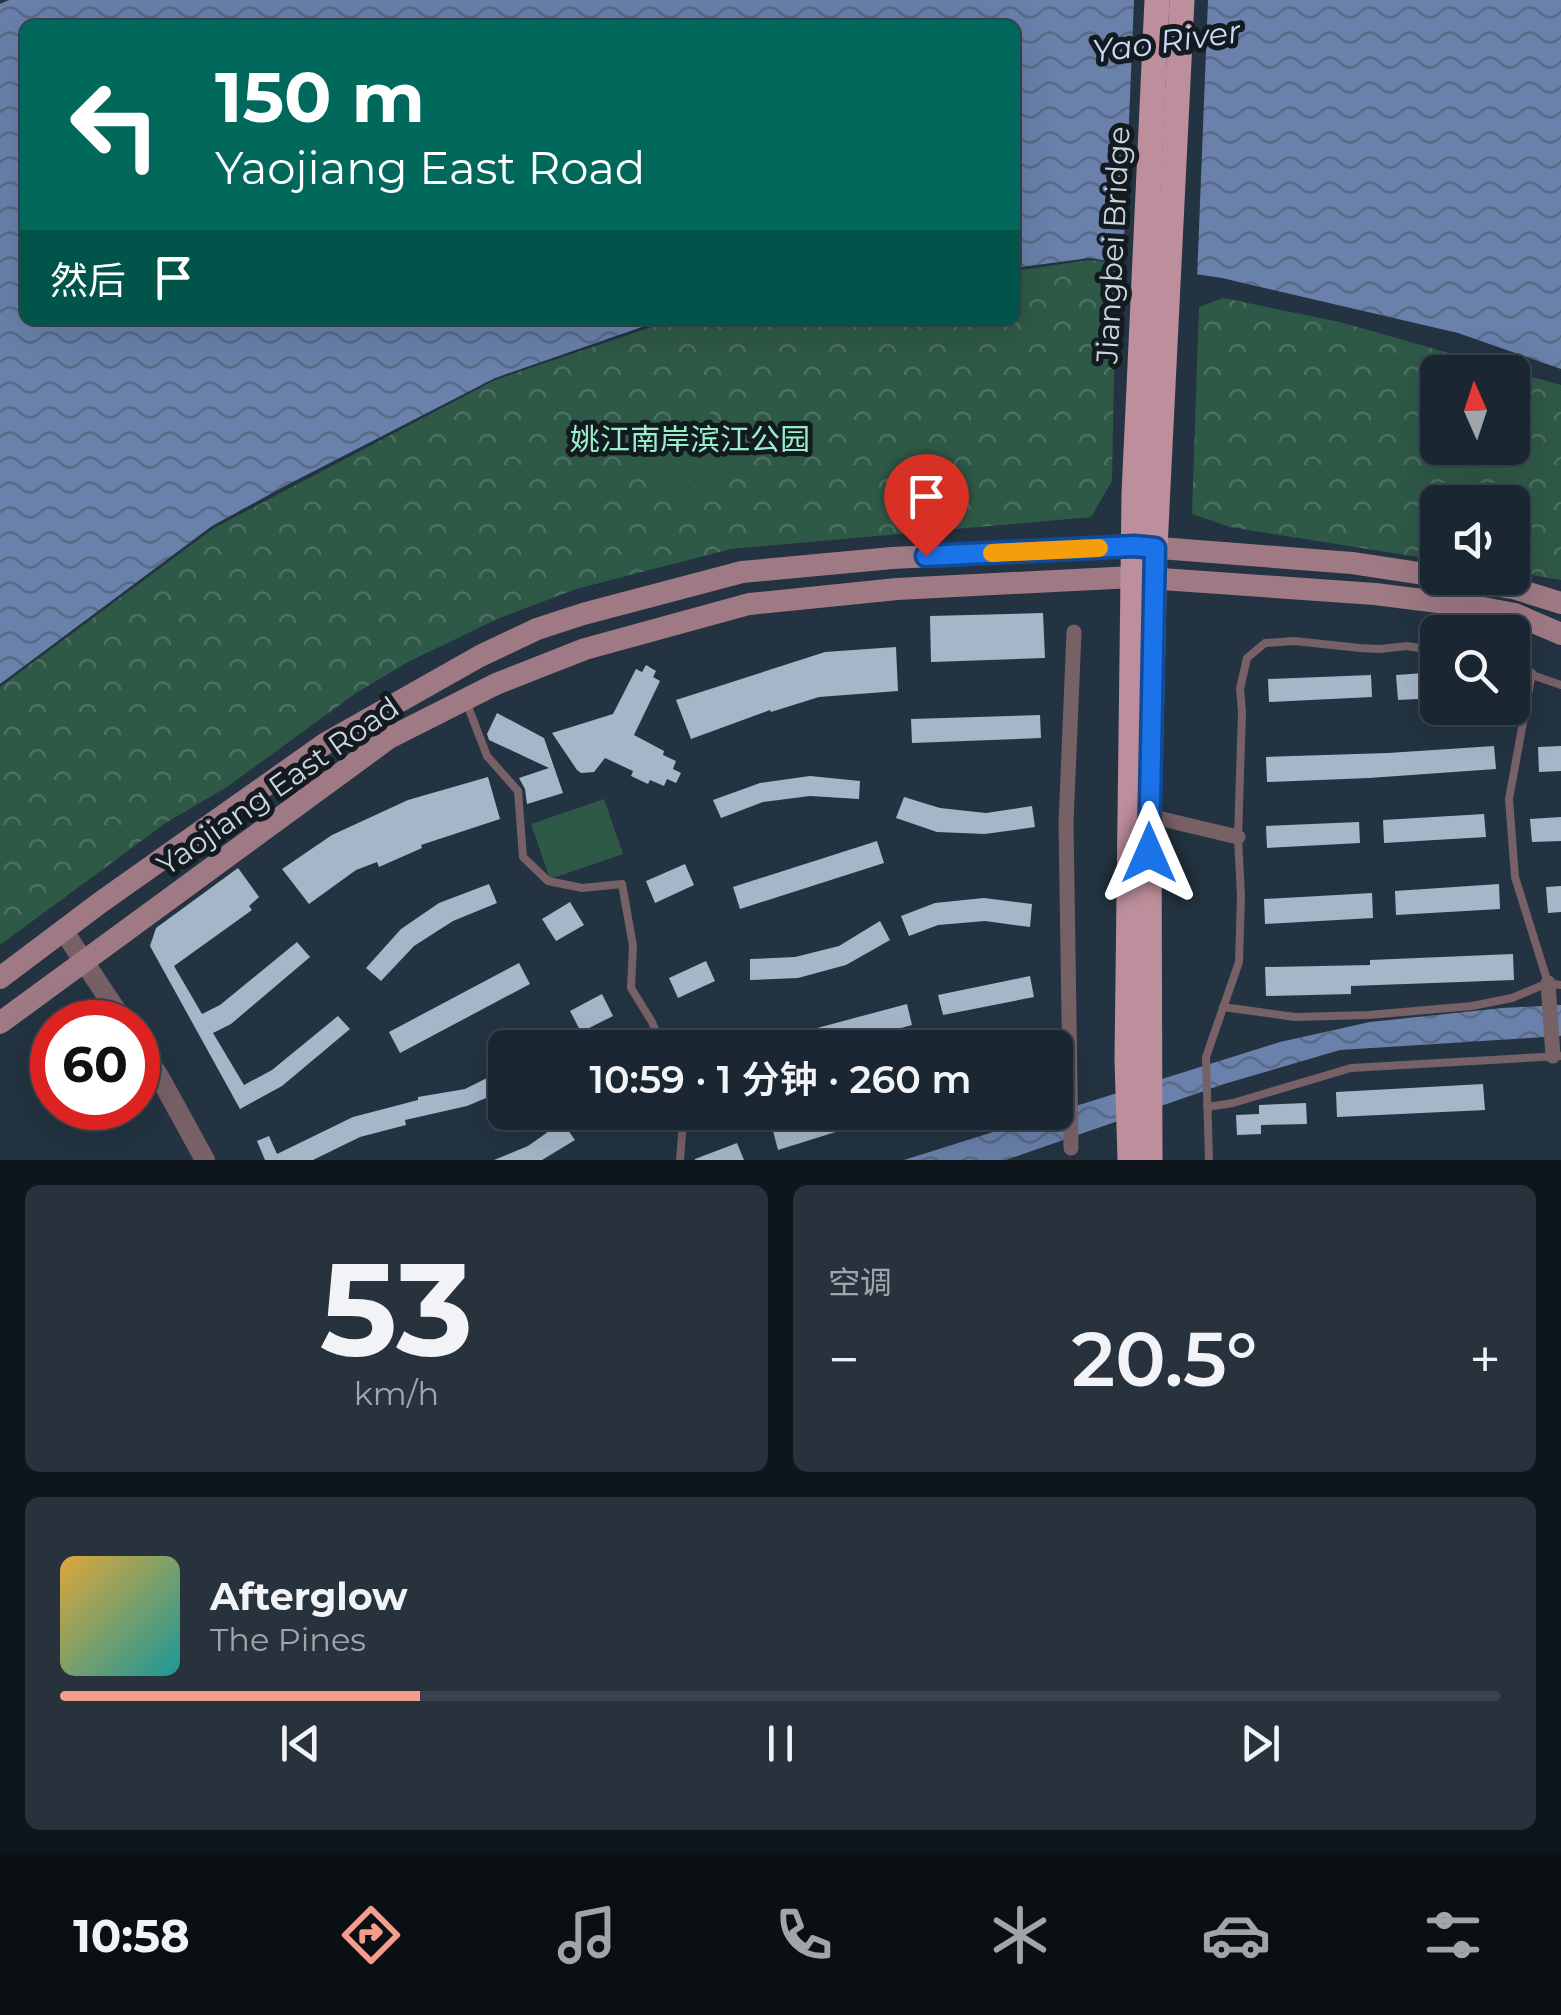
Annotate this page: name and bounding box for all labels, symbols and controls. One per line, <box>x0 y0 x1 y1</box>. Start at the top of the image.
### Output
water label: Yao River <box>1089 11 1244 71</box>
text: 150 m <box>215 54 425 140</box>
icon: left <box>50 60 180 190</box>
street label: Jiangbei Bridge <box>1088 125 1138 366</box>
text: Yaojiang East Road <box>215 140 645 195</box>
icon: arrive <box>146 250 201 305</box>
text: 然后 <box>50 257 126 304</box>
north arrow <box>1420 355 1530 465</box>
map controls <box>1420 355 1530 725</box>
park label: 姚江南岸滨江公园 <box>570 421 810 458</box>
pin <box>884 454 969 557</box>
icon: arrive <box>899 469 954 524</box>
button: sound <box>1420 485 1530 595</box>
button: search <box>1420 615 1530 725</box>
street label: Yaojiang East Road <box>150 689 406 883</box>
position arrow <box>1097 801 1201 905</box>
speed limit sign: 60 <box>30 1000 160 1130</box>
text: 10:59 · 1 分钟 · 260 m <box>590 1056 971 1103</box>
text: 53 <box>320 1229 473 1388</box>
text: 空调 <box>828 1263 892 1302</box>
text: 20.5° <box>1071 1313 1258 1405</box>
text: − <box>828 1326 860 1393</box>
text: + <box>1469 1326 1501 1393</box>
text: km/h <box>354 1374 439 1413</box>
text: Afterglow <box>210 1573 408 1620</box>
text: The Pines <box>210 1620 366 1659</box>
icon: previous <box>273 1716 328 1771</box>
icon: pause <box>753 1716 808 1771</box>
icon: next <box>1233 1716 1288 1771</box>
icon: directions <box>336 1900 406 1970</box>
icon: music <box>552 1900 622 1970</box>
icon: phone <box>769 1900 839 1970</box>
icon: climate <box>985 1900 1055 1970</box>
icon: car <box>1201 1900 1271 1970</box>
icon: filters <box>1418 1900 1488 1970</box>
text: 10:58 <box>73 1908 190 1963</box>

